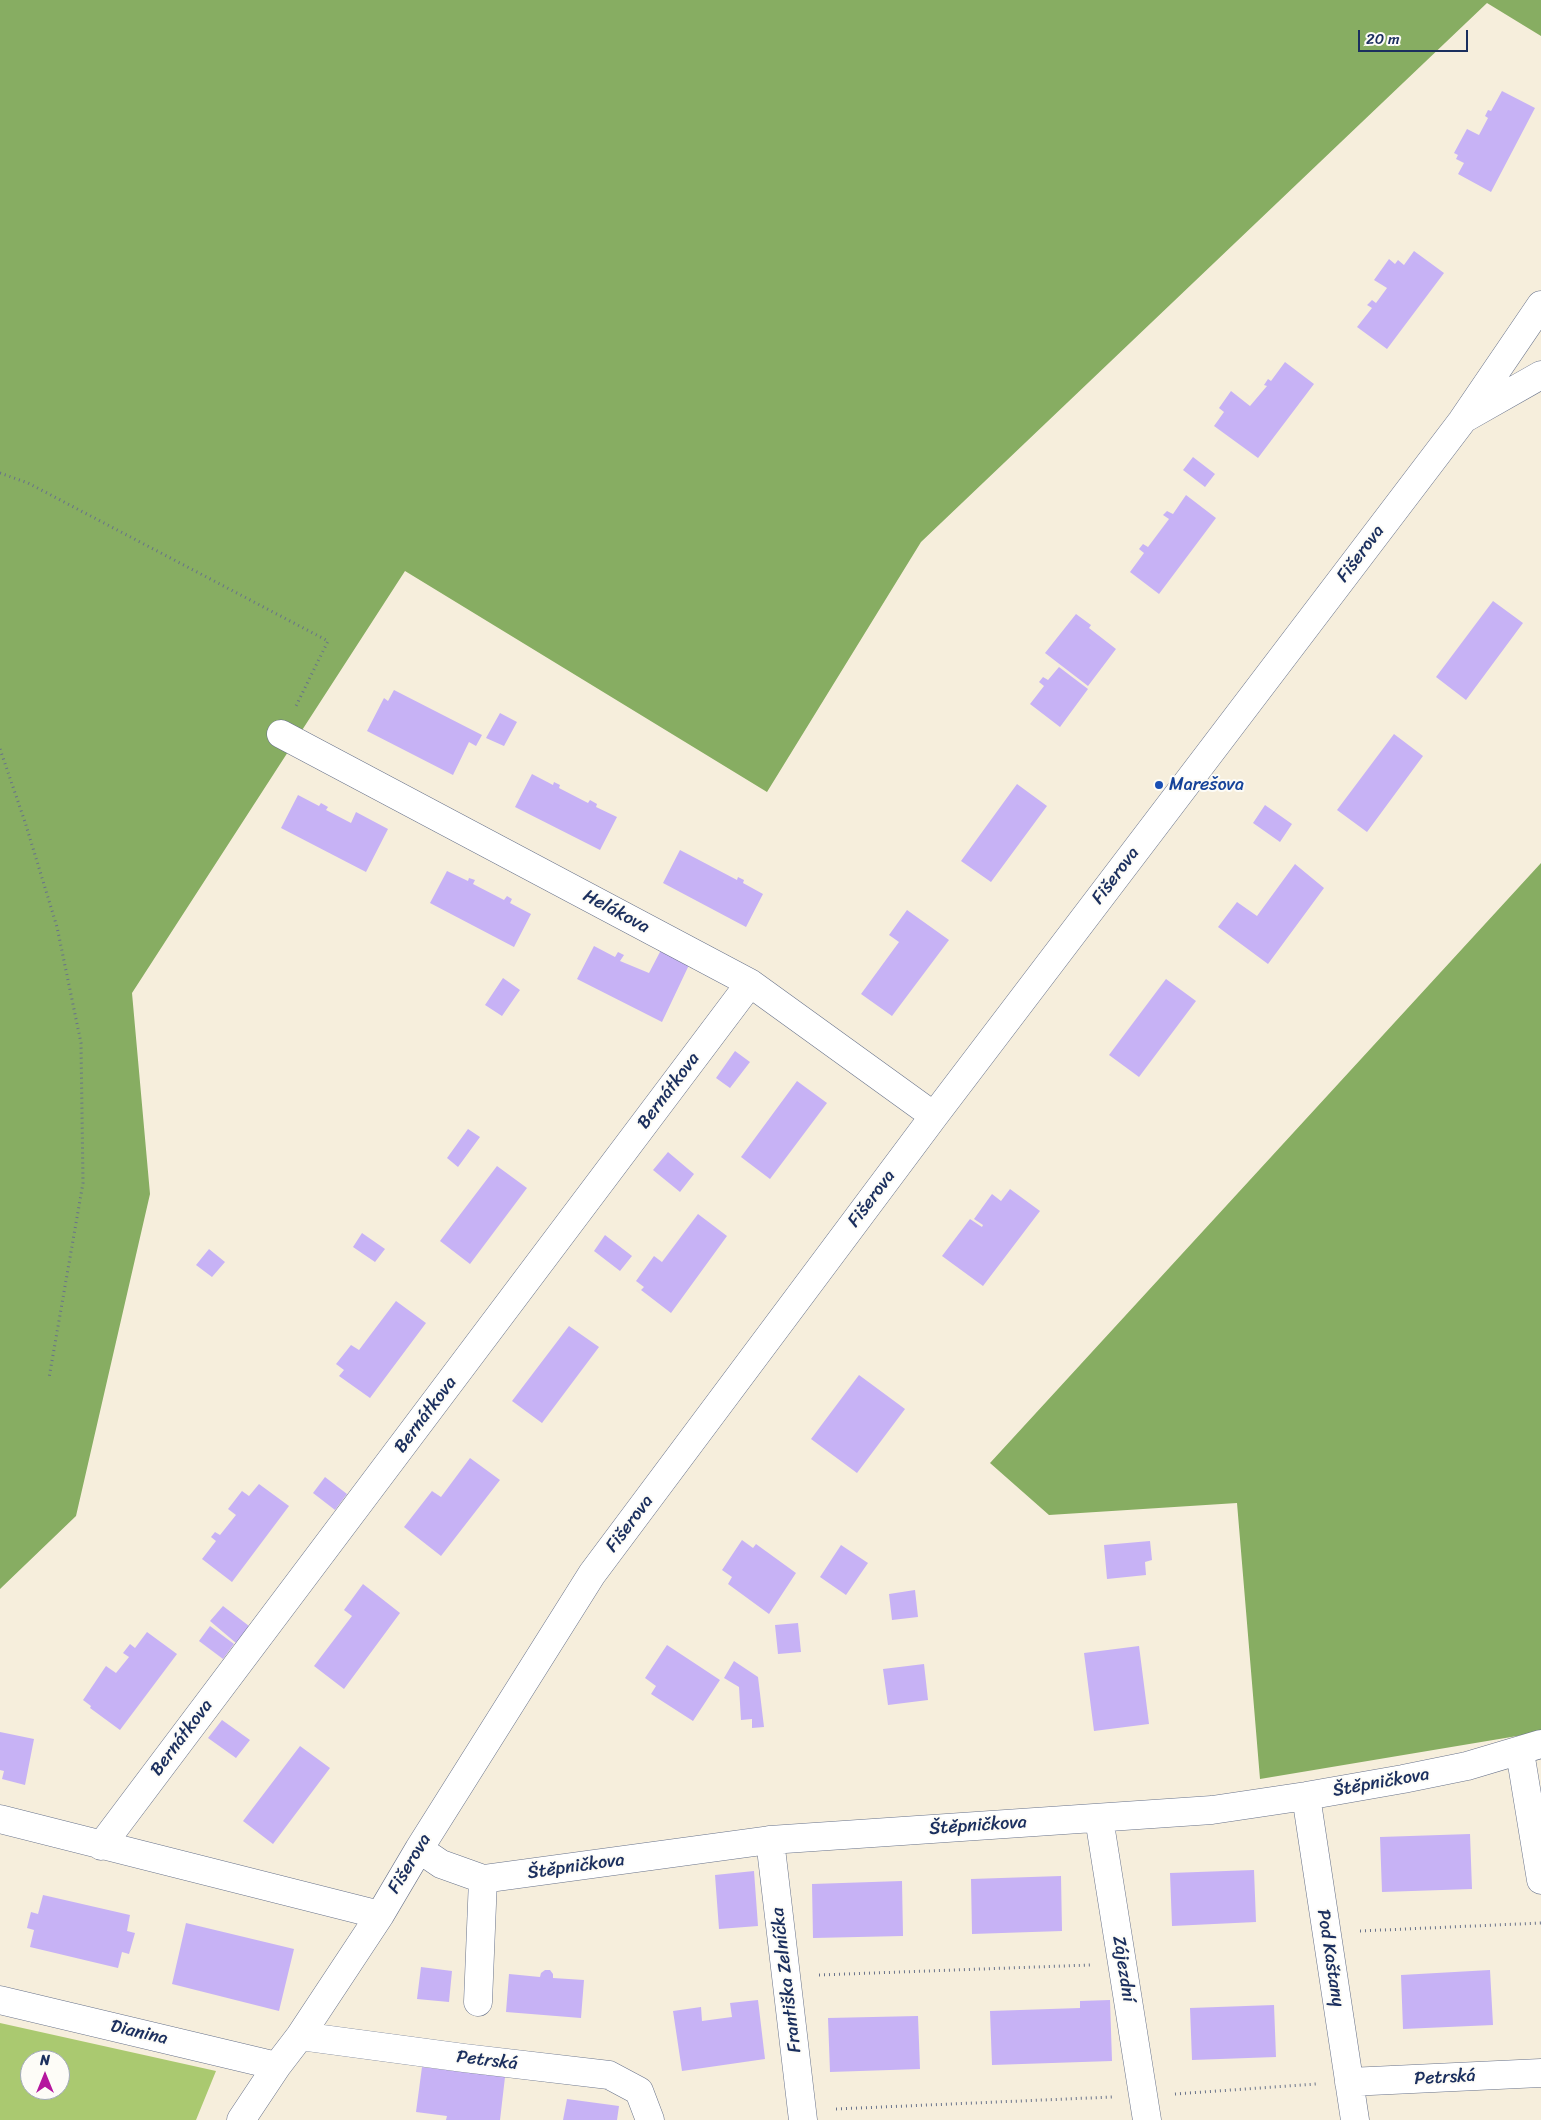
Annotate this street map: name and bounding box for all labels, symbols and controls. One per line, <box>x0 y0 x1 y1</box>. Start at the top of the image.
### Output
scale bar <box>1361 20 1471 52</box>
text: 20 m <box>1366 26 1400 52</box>
street label: Fišerova <box>1333 521 1389 587</box>
place label: Marešova <box>1169 774 1244 796</box>
marker: Marešova <box>1153 779 1165 791</box>
street label: Fišerova <box>1088 843 1144 909</box>
street label: Helákova <box>579 885 653 939</box>
street label: Bernátkova <box>633 1049 705 1133</box>
street label: Fišerova <box>844 1166 900 1232</box>
street label: Bernátkova <box>390 1373 462 1457</box>
street label: Fišerova <box>602 1491 658 1557</box>
street label: Bernátkova <box>146 1696 218 1780</box>
street label: Štěpničkova <box>1331 1764 1431 1802</box>
street label: Štěpničkova <box>928 1812 1028 1840</box>
street label: Fišerova <box>384 1830 436 1898</box>
street label: Štěpničkova <box>526 1850 626 1884</box>
street label: Františka Zelníčka <box>767 1906 807 2054</box>
street label: Pod Kaštany <box>1312 1908 1348 2008</box>
street label: Zájezdní <box>1107 1934 1139 2004</box>
street label: Dianina <box>108 2016 170 2050</box>
street label: Petrská <box>455 2047 519 2075</box>
text: N <box>40 2048 50 2073</box>
north arrow <box>20 2050 70 2100</box>
street label: Petrská <box>1414 2066 1476 2090</box>

